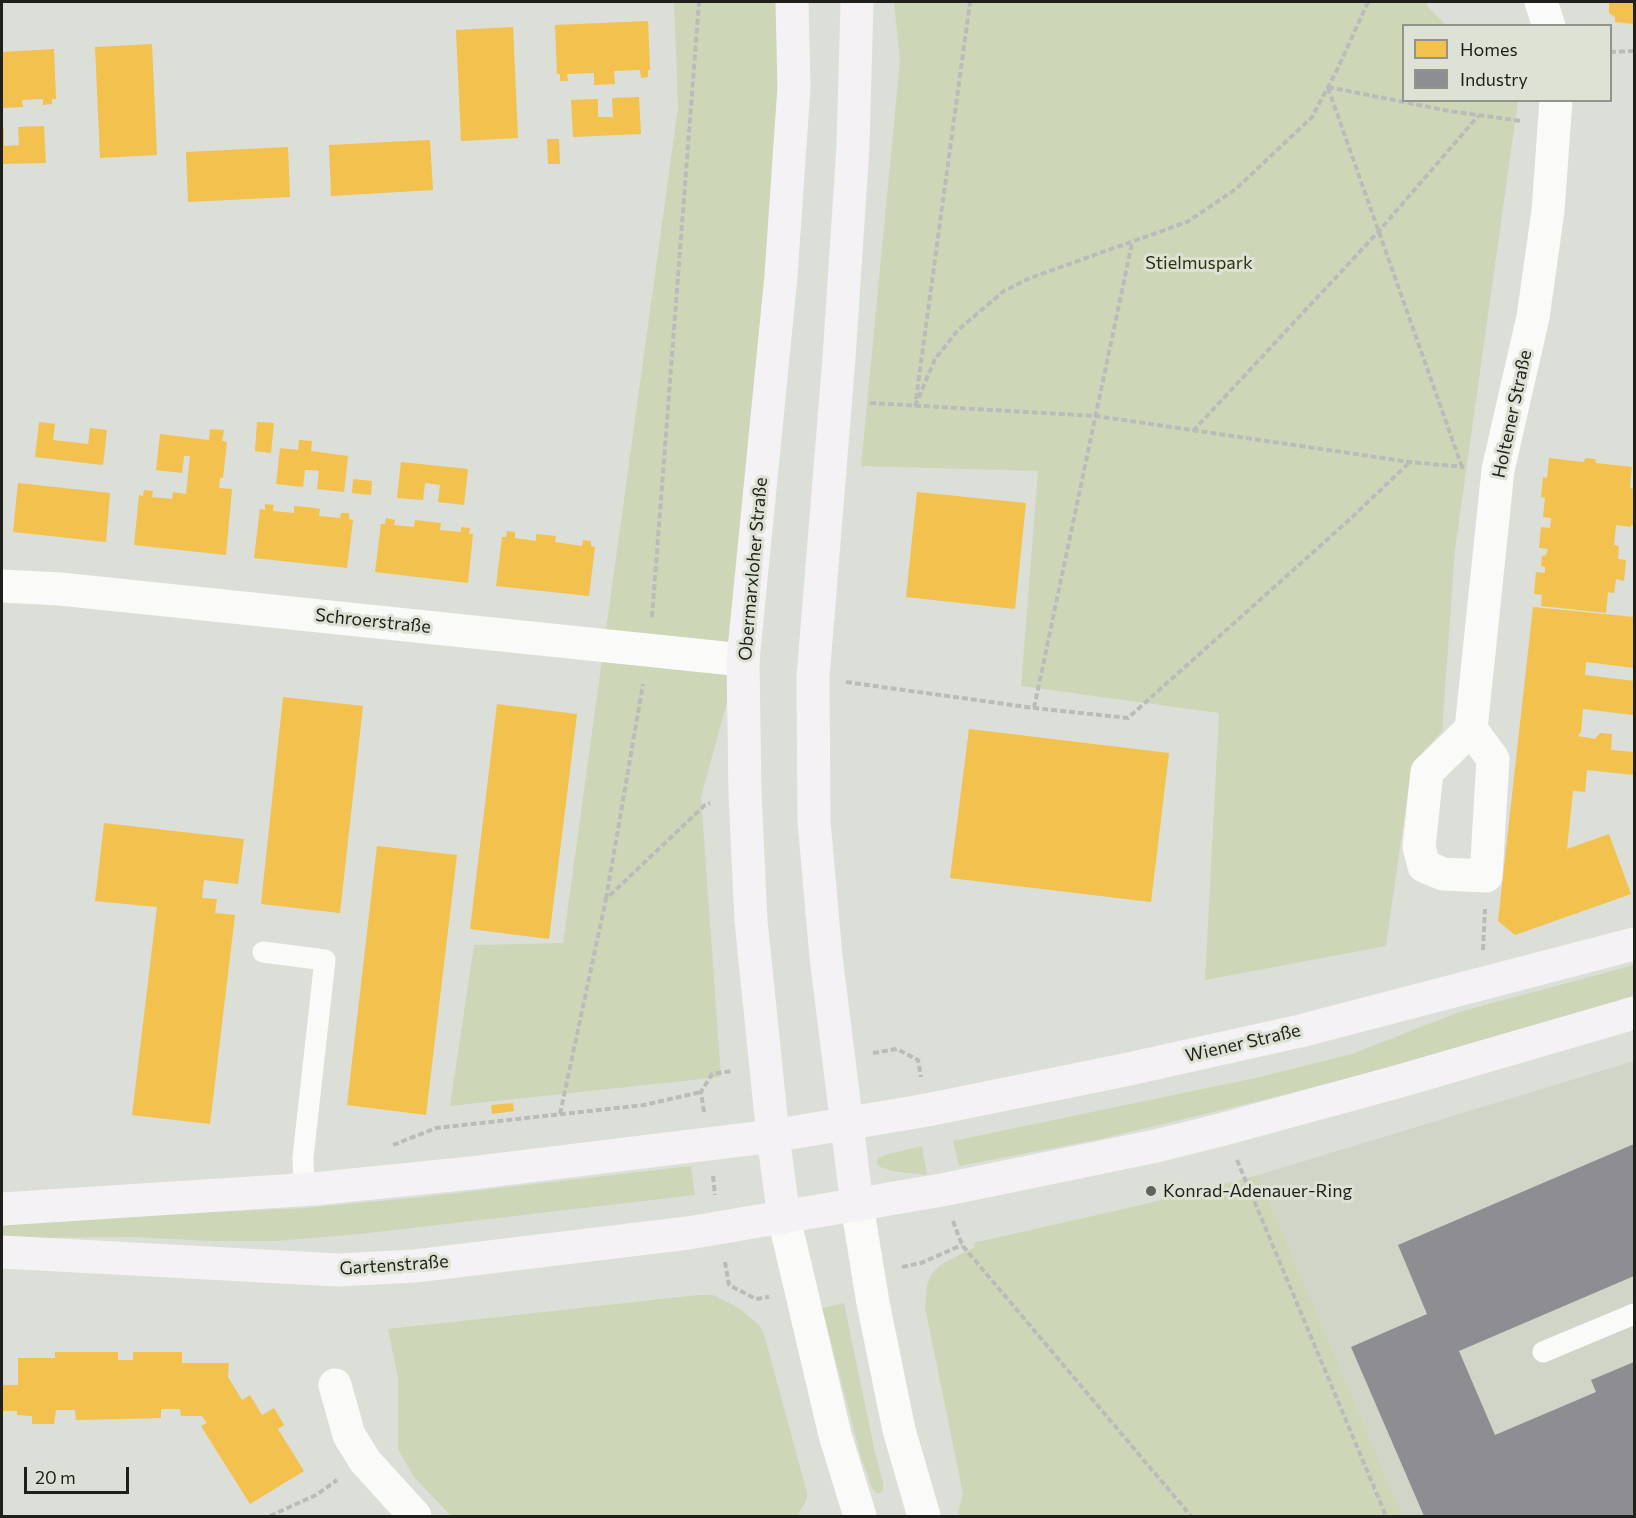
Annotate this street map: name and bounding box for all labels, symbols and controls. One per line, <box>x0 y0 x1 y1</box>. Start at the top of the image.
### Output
legend <box>1402 24 1612 102</box>
text: Homes <box>1460 38 1518 60</box>
text: Industry <box>1460 68 1528 90</box>
park label: Stielmuspark <box>1145 252 1253 274</box>
street label: Holtener Straße <box>1488 348 1536 480</box>
street label: Obermarxloher Straße <box>734 476 772 662</box>
street label: Schroerstraße <box>314 604 432 638</box>
street label: Wiener Straße <box>1183 1019 1303 1067</box>
place label: Konrad-Adenauer-Ring <box>1163 1180 1352 1202</box>
marker: Konrad-Adenauer-Ring <box>1144 1184 1158 1198</box>
street label: Gartenstraße <box>339 1250 449 1280</box>
scale bar <box>27 1455 132 1493</box>
text: 20 m <box>35 1466 76 1488</box>

